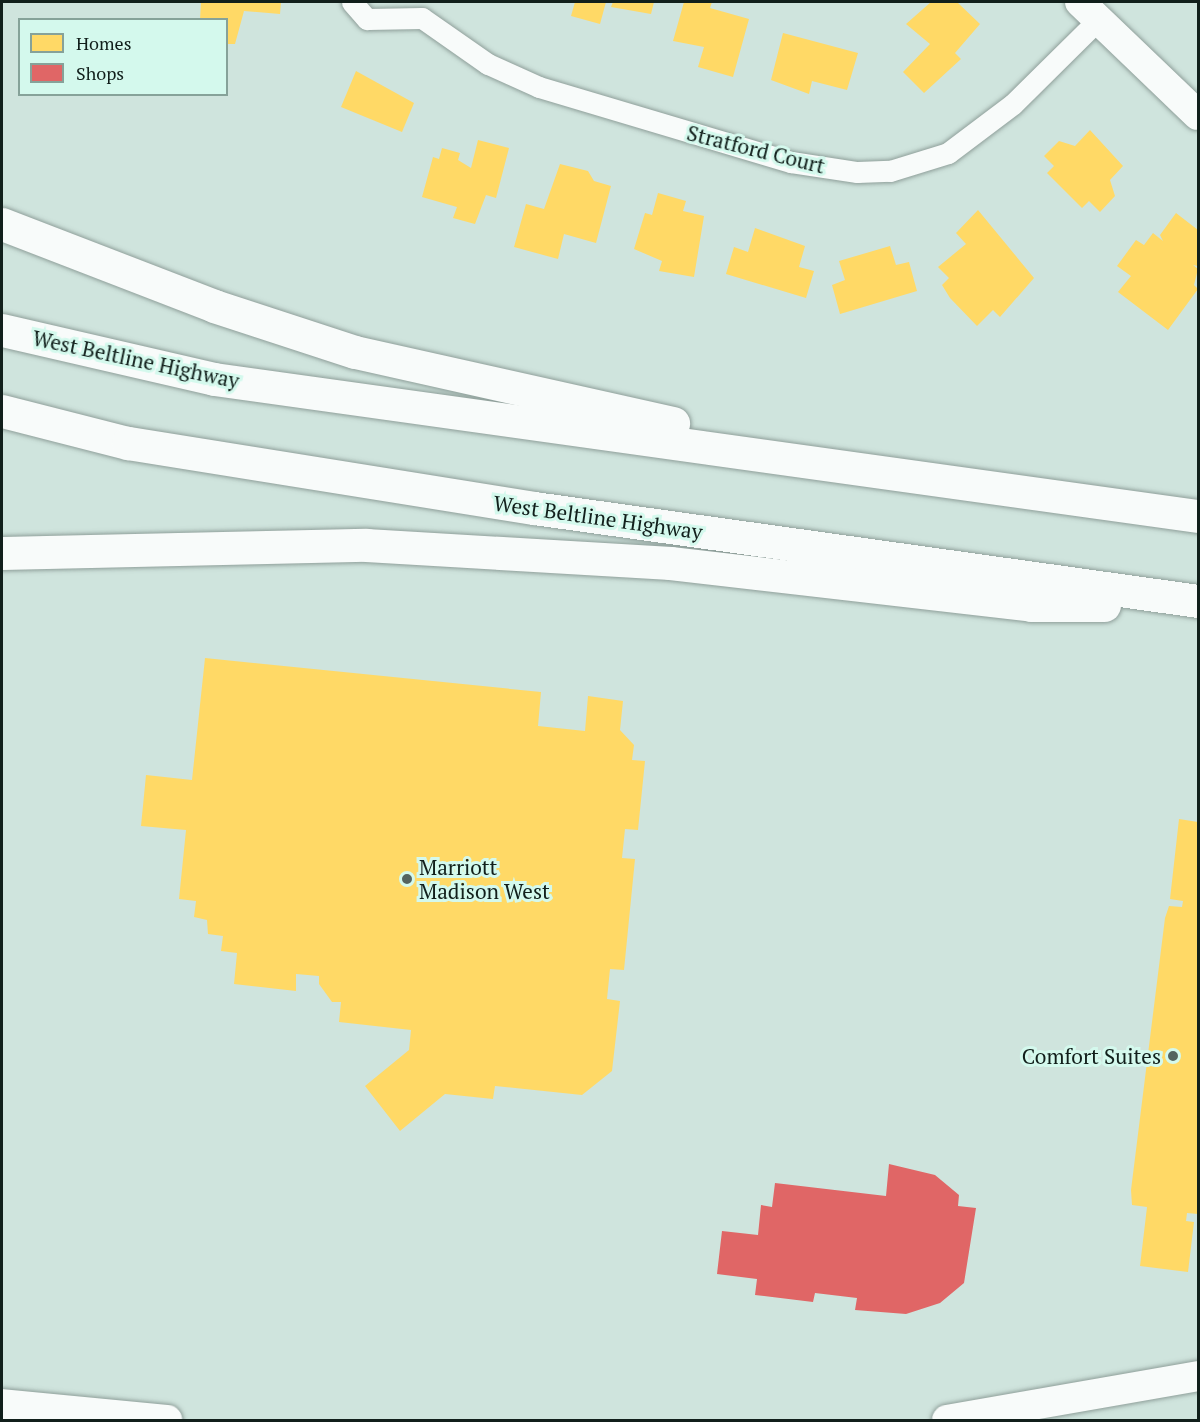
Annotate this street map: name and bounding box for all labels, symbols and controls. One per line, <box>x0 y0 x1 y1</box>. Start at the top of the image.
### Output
legend <box>18 18 228 96</box>
text: Homes <box>76 31 131 55</box>
text: Shops <box>76 61 124 85</box>
street label: Stratford Court <box>684 120 828 178</box>
street label: West Beltline Highway <box>30 325 242 393</box>
street label: West Beltline Highway <box>492 490 704 544</box>
place label: Marriott Madison West <box>419 854 550 904</box>
marker: Marriott Madison West <box>400 872 414 886</box>
place label: Comfort Suites <box>1022 1043 1161 1069</box>
marker: Comfort Suites <box>1166 1049 1180 1063</box>

